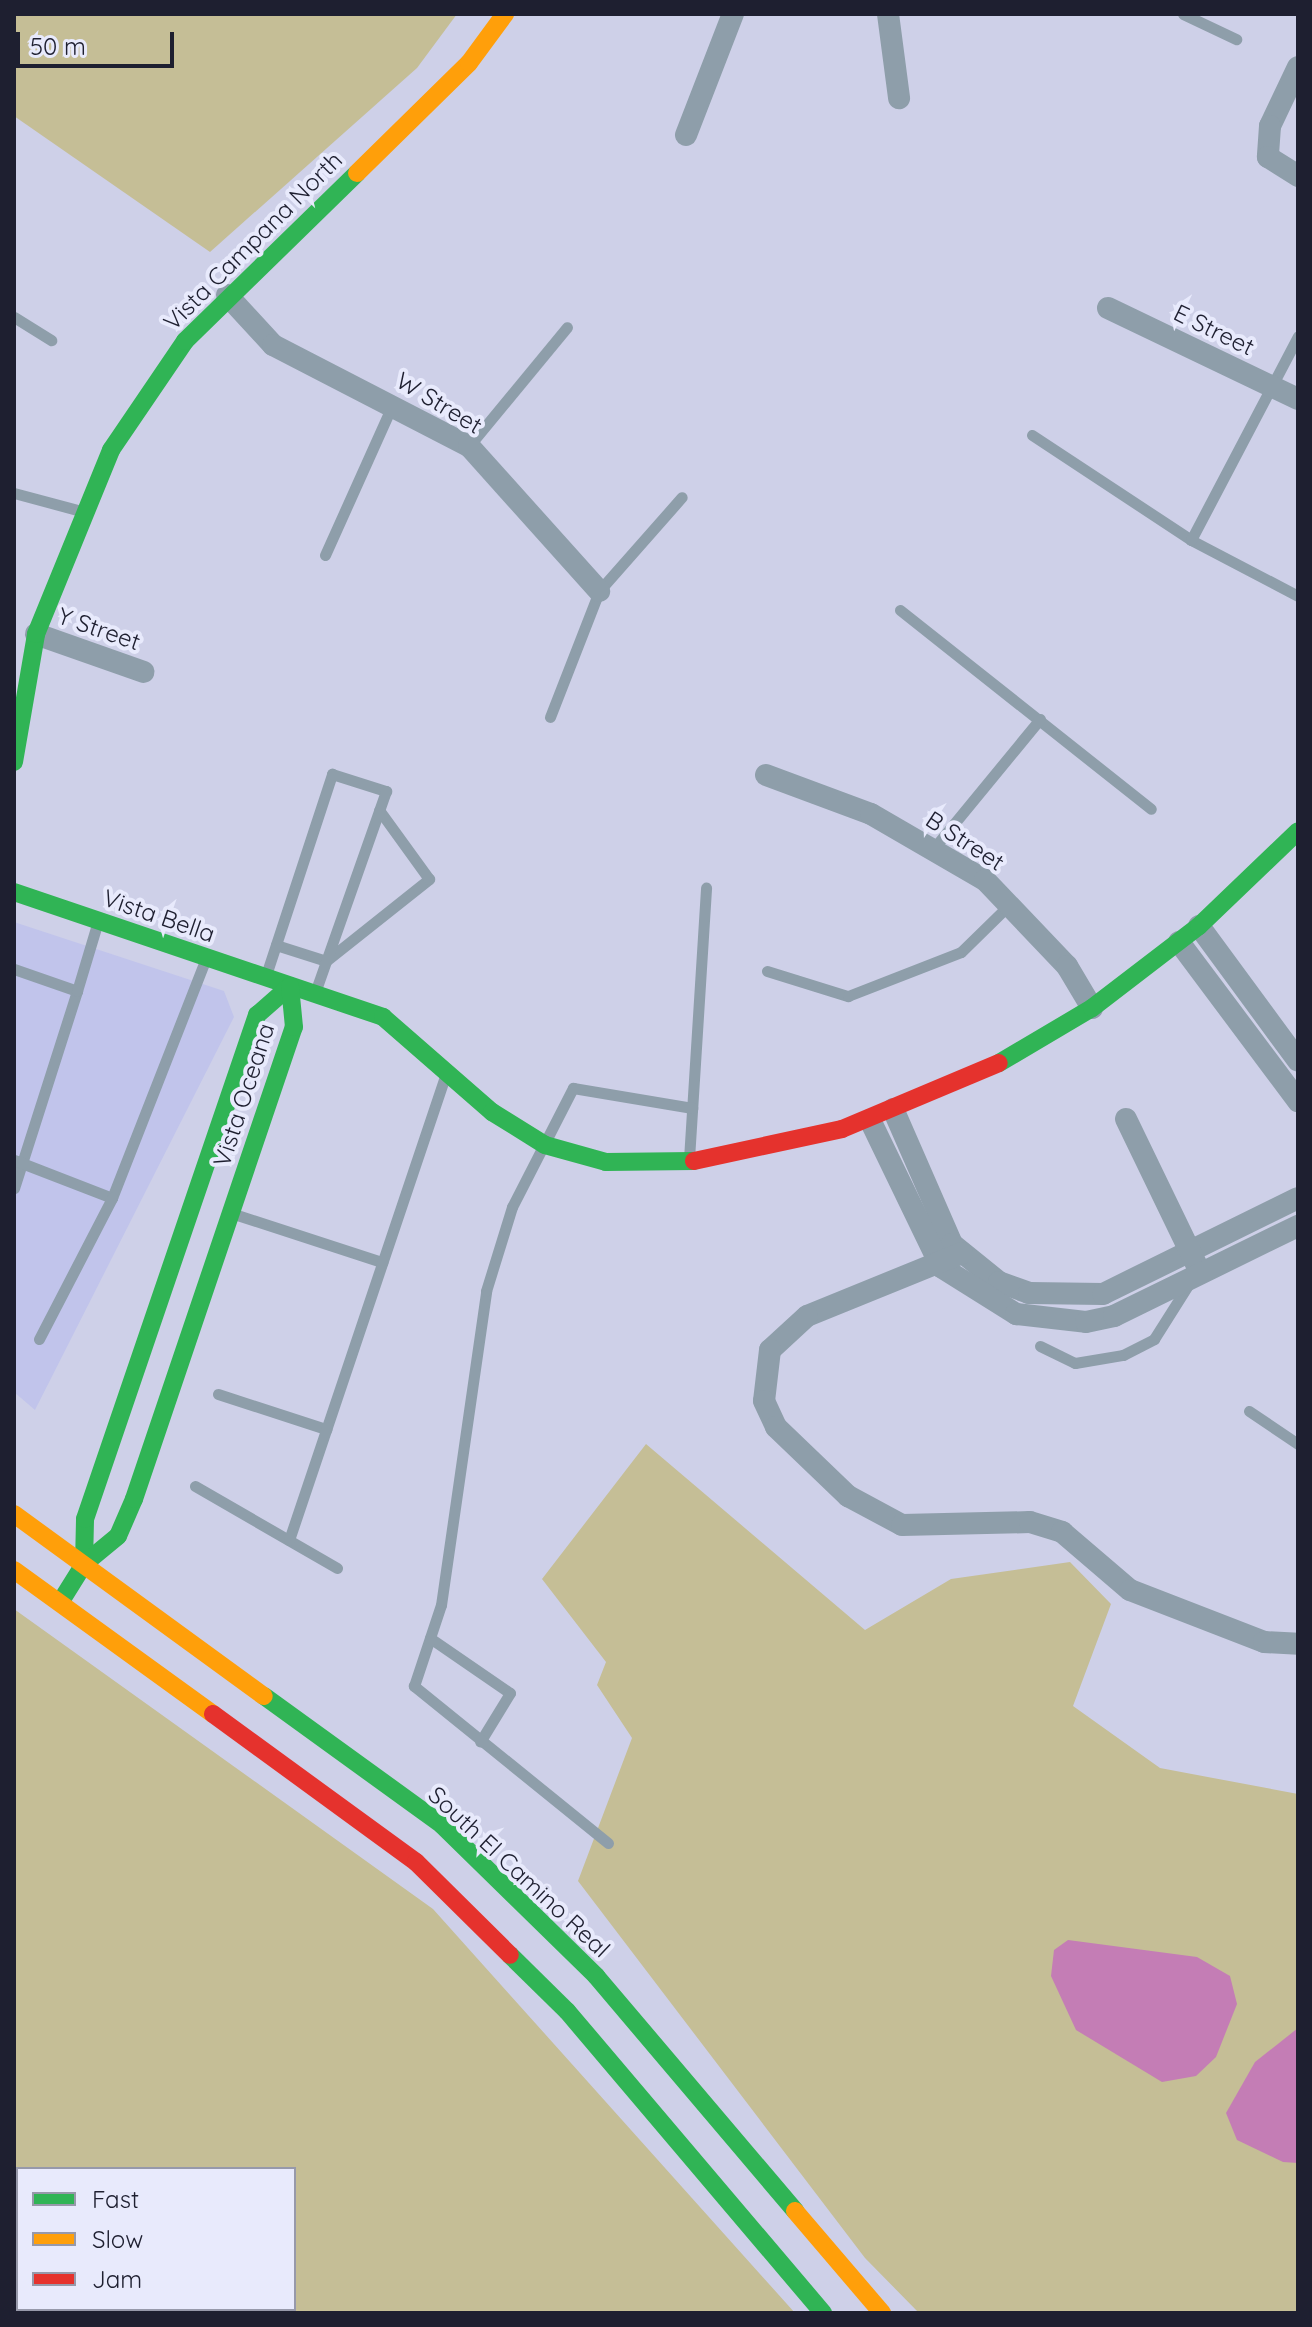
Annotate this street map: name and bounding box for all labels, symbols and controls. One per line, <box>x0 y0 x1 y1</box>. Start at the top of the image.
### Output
scale bar <box>20 16 178 66</box>
text: 50 m <box>30 31 86 61</box>
street label: Vista Campana North <box>158 146 348 336</box>
street label: E Street <box>1169 298 1259 362</box>
street label: W Street <box>391 366 487 440</box>
street label: Y Street <box>54 601 144 657</box>
street label: B Street <box>920 805 1010 877</box>
street label: Vista Bella <box>99 883 219 949</box>
street label: Vista Oceana <box>207 1020 281 1170</box>
street label: South El Camino Real <box>422 1780 616 1964</box>
legend <box>16 2167 296 2311</box>
text: Fast <box>92 2184 139 2214</box>
text: Slow <box>92 2224 143 2254</box>
text: Jam <box>92 2264 142 2294</box>

